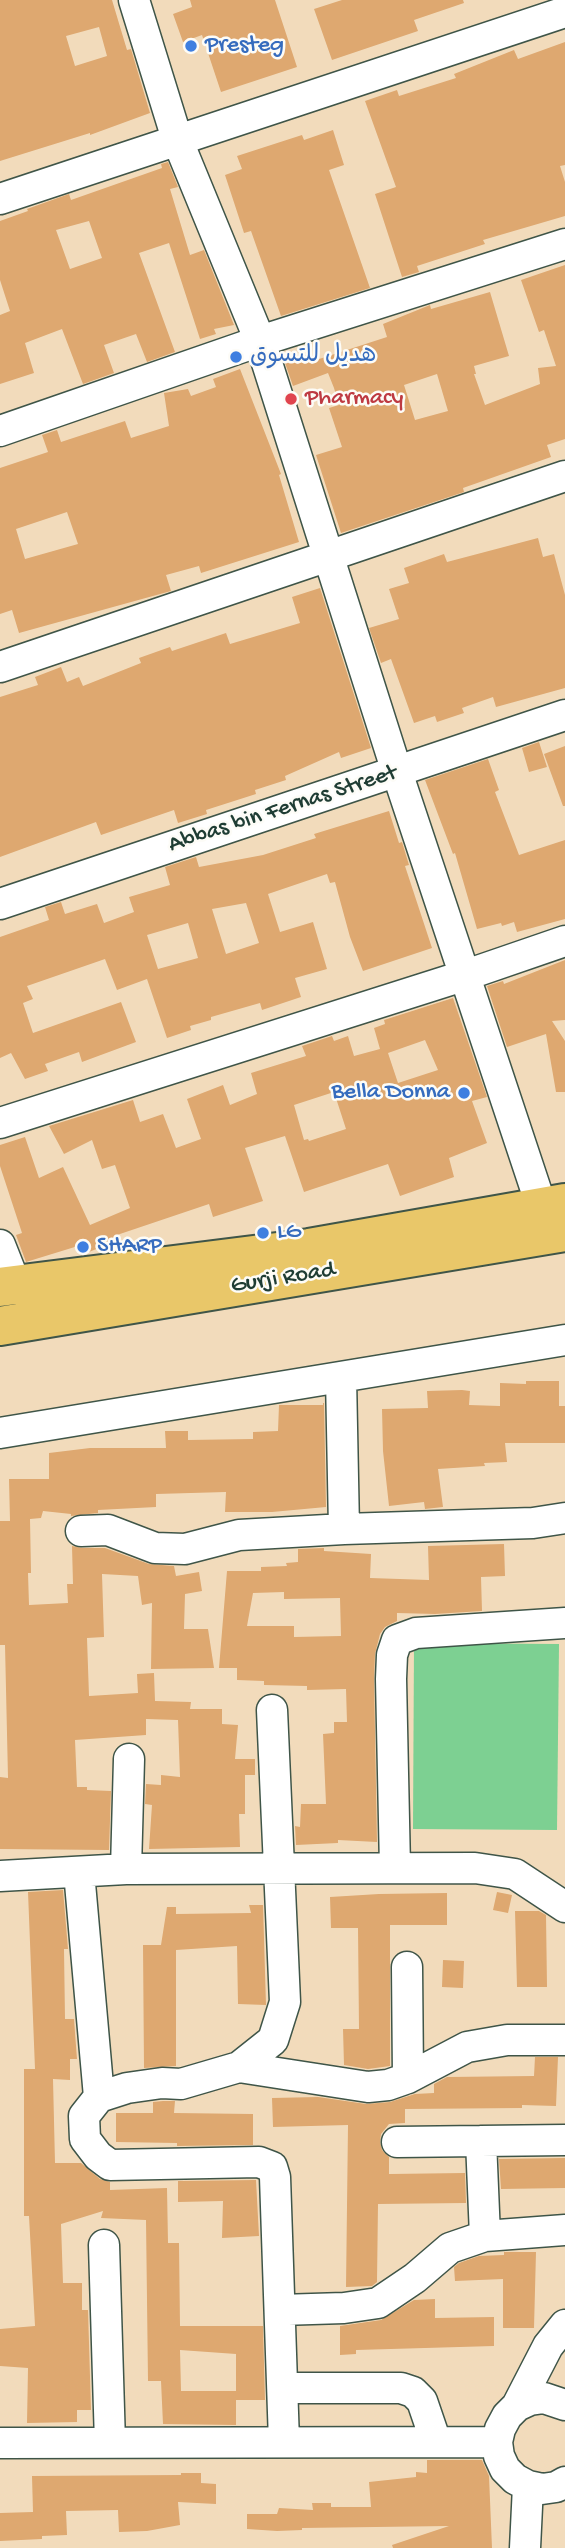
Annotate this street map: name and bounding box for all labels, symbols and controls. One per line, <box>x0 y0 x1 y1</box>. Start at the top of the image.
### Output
place label: Presteg <box>205 32 284 60</box>
marker: Presteg <box>183 38 199 54</box>
place label: هديل للتسوق <box>250 343 376 371</box>
marker: هديل للتسوق <box>228 349 244 365</box>
place label: Pharmacy <box>305 385 403 413</box>
marker: Pharmacy <box>283 391 299 407</box>
street label: Abbas bin Fernas Street <box>165 759 401 861</box>
place label: Bella Donna <box>332 1079 450 1107</box>
marker: Bella Donna <box>456 1085 472 1101</box>
place label: LG <box>277 1219 301 1247</box>
marker: LG <box>255 1225 271 1241</box>
place label: SHARP <box>97 1233 162 1261</box>
marker: SHARP <box>75 1239 91 1255</box>
street label: Gurji Road <box>229 1257 337 1301</box>

